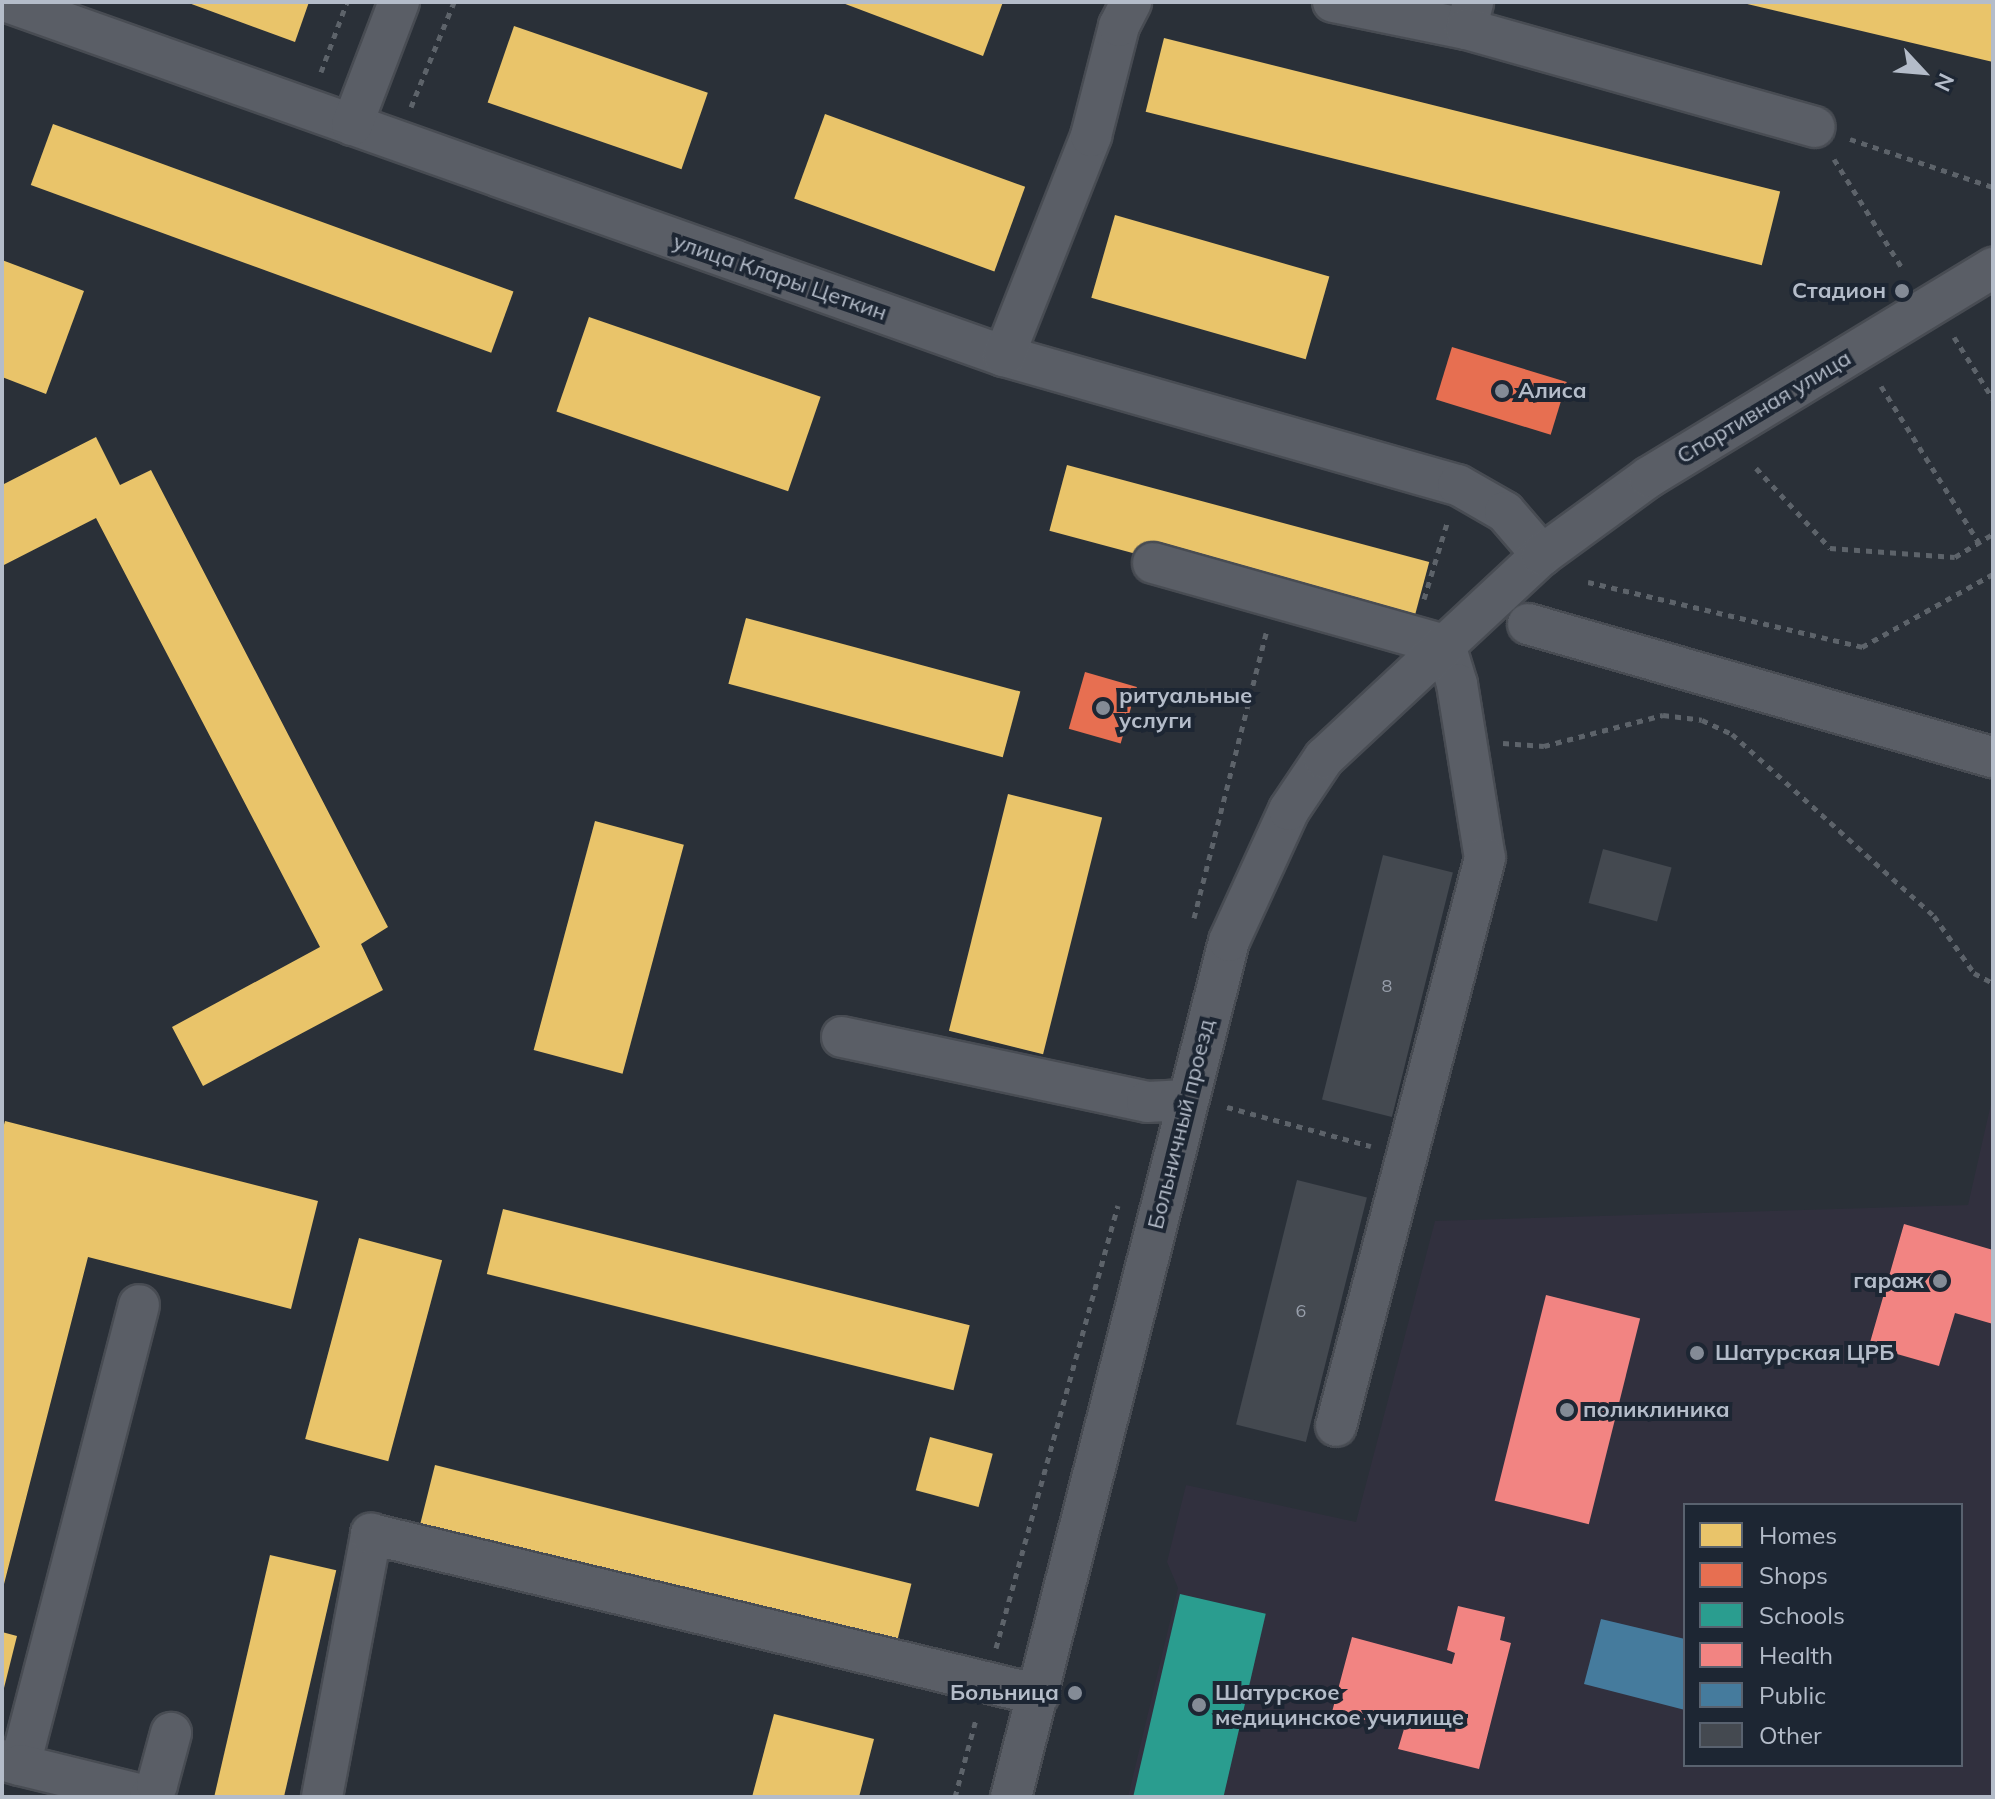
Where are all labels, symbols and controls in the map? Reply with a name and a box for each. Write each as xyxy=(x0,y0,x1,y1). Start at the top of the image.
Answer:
north arrow xyxy=(1883,32,1963,112)
text: N xyxy=(1928,69,1961,96)
street label: улица Клары Цеткин xyxy=(670,228,890,326)
place label: Стадион xyxy=(1792,278,1886,304)
marker: Стадион xyxy=(1893,282,1911,300)
street label: Спортивная улица xyxy=(1672,345,1856,469)
place label: Алиса xyxy=(1518,378,1587,404)
marker: Алиса xyxy=(1493,382,1511,400)
place label: ритуальные услуги xyxy=(1119,682,1252,734)
marker: ритуальные услуги xyxy=(1094,699,1112,717)
house number: 8 xyxy=(1382,975,1392,997)
street label: Больничный проезд xyxy=(1142,1016,1220,1232)
place label: гараж xyxy=(1853,1268,1924,1294)
marker: гараж xyxy=(1931,1272,1949,1290)
house number: 6 xyxy=(1296,1300,1306,1322)
place label: Шатурская ЦРБ xyxy=(1715,1340,1894,1366)
marker: Шатурская ЦРБ xyxy=(1686,1342,1708,1364)
place label: поликлиника xyxy=(1583,1397,1730,1423)
marker: поликлиника xyxy=(1558,1401,1576,1419)
legend xyxy=(1683,1503,1963,1767)
text: Homes xyxy=(1759,1520,1837,1550)
text: Shops xyxy=(1759,1560,1828,1590)
text: Schools xyxy=(1759,1600,1845,1630)
text: Health xyxy=(1759,1640,1833,1670)
place label: Шатурское медицинское училище xyxy=(1215,1679,1464,1730)
place label: Больница xyxy=(950,1680,1059,1706)
text: Public xyxy=(1759,1680,1826,1710)
marker: Больница xyxy=(1066,1684,1084,1702)
marker: Шатурское медицинское училище xyxy=(1190,1696,1208,1714)
text: Other xyxy=(1759,1720,1822,1750)

